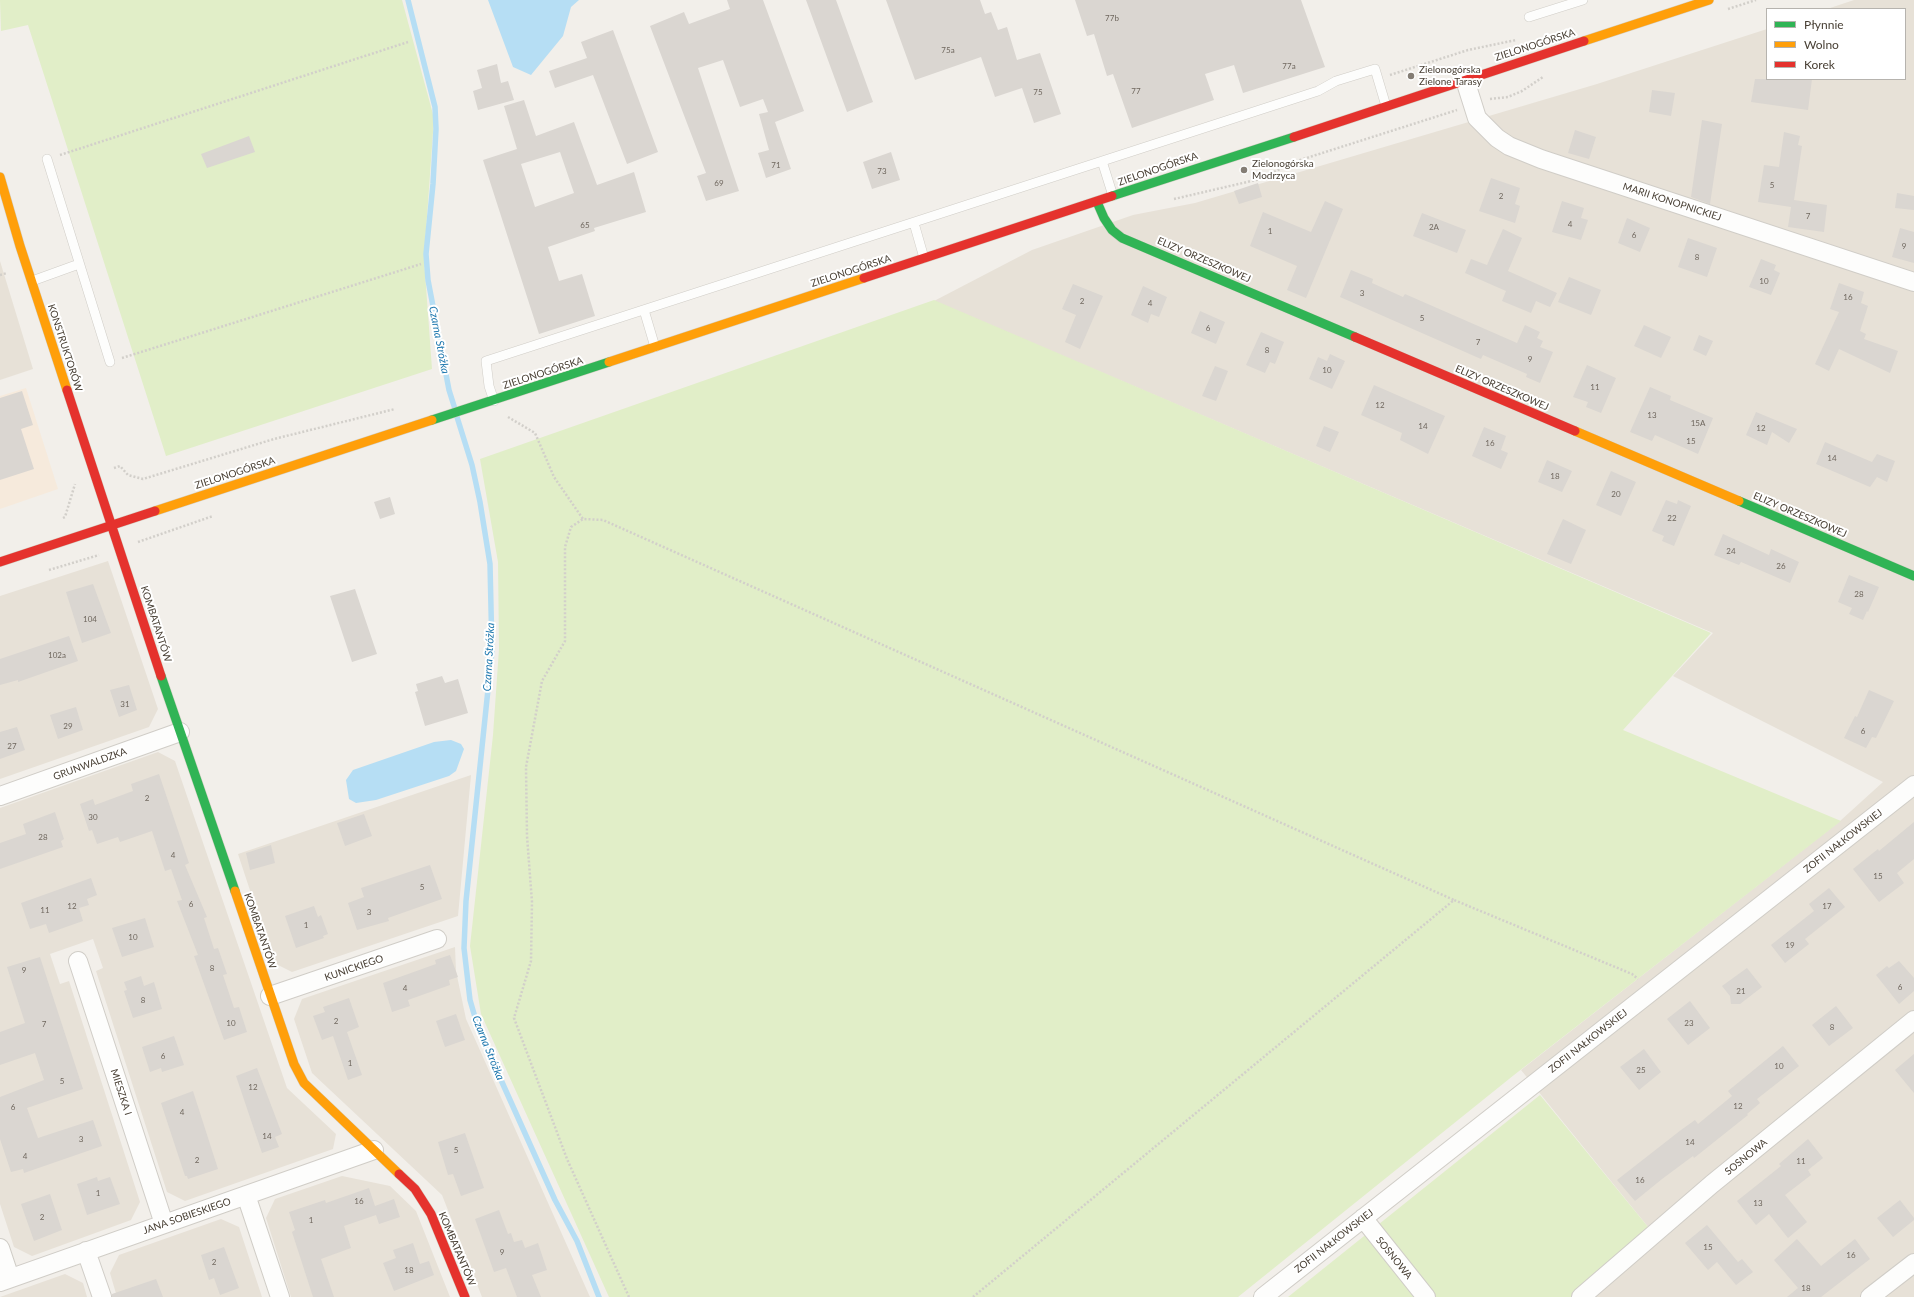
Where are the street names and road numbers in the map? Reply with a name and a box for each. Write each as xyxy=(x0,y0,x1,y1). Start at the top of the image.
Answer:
street label: ZIELONOGÓRSKA xyxy=(1493,26,1577,64)
street label: ZIELONOGÓRSKA xyxy=(1117,150,1199,188)
street label: MARII KONOPNICKIEJ xyxy=(1621,180,1723,224)
street label: ELIZY ORZESZKOWEJ xyxy=(1155,235,1253,285)
street label: ZIELONOGÓRSKA xyxy=(809,252,893,290)
street label: KONSTRUKTORÓW xyxy=(45,303,85,393)
street label: ZIELONOGÓRSKA xyxy=(501,354,585,392)
street label: ELIZY ORZESZKOWEJ xyxy=(1453,363,1551,413)
street label: ZIELONOGÓRSKA xyxy=(193,454,277,492)
street label: ELIZY ORZESZKOWEJ xyxy=(1751,490,1849,540)
street label: KOMBATANTÓW xyxy=(138,584,174,664)
street label: GRUNWALDZKA xyxy=(52,745,128,783)
street label: ZOFII NAŁKOWSKIEJ xyxy=(1801,807,1885,875)
street label: KOMBATANTÓW xyxy=(241,892,279,970)
street label: KUNICKIEGO xyxy=(323,952,385,984)
street label: ZOFII NAŁKOWSKIEJ xyxy=(1546,1007,1630,1075)
street label: MIESZKA I xyxy=(108,1067,134,1117)
street label: SOSNOWA xyxy=(1722,1136,1770,1178)
street label: JANA SOBIESKIEGO xyxy=(141,1195,233,1237)
street label: ZOFII NAŁKOWSKIEJ xyxy=(1292,1207,1376,1275)
street label: KOMBATANTÓW xyxy=(436,1210,478,1288)
street label: SOSNOWA xyxy=(1373,1234,1415,1282)

